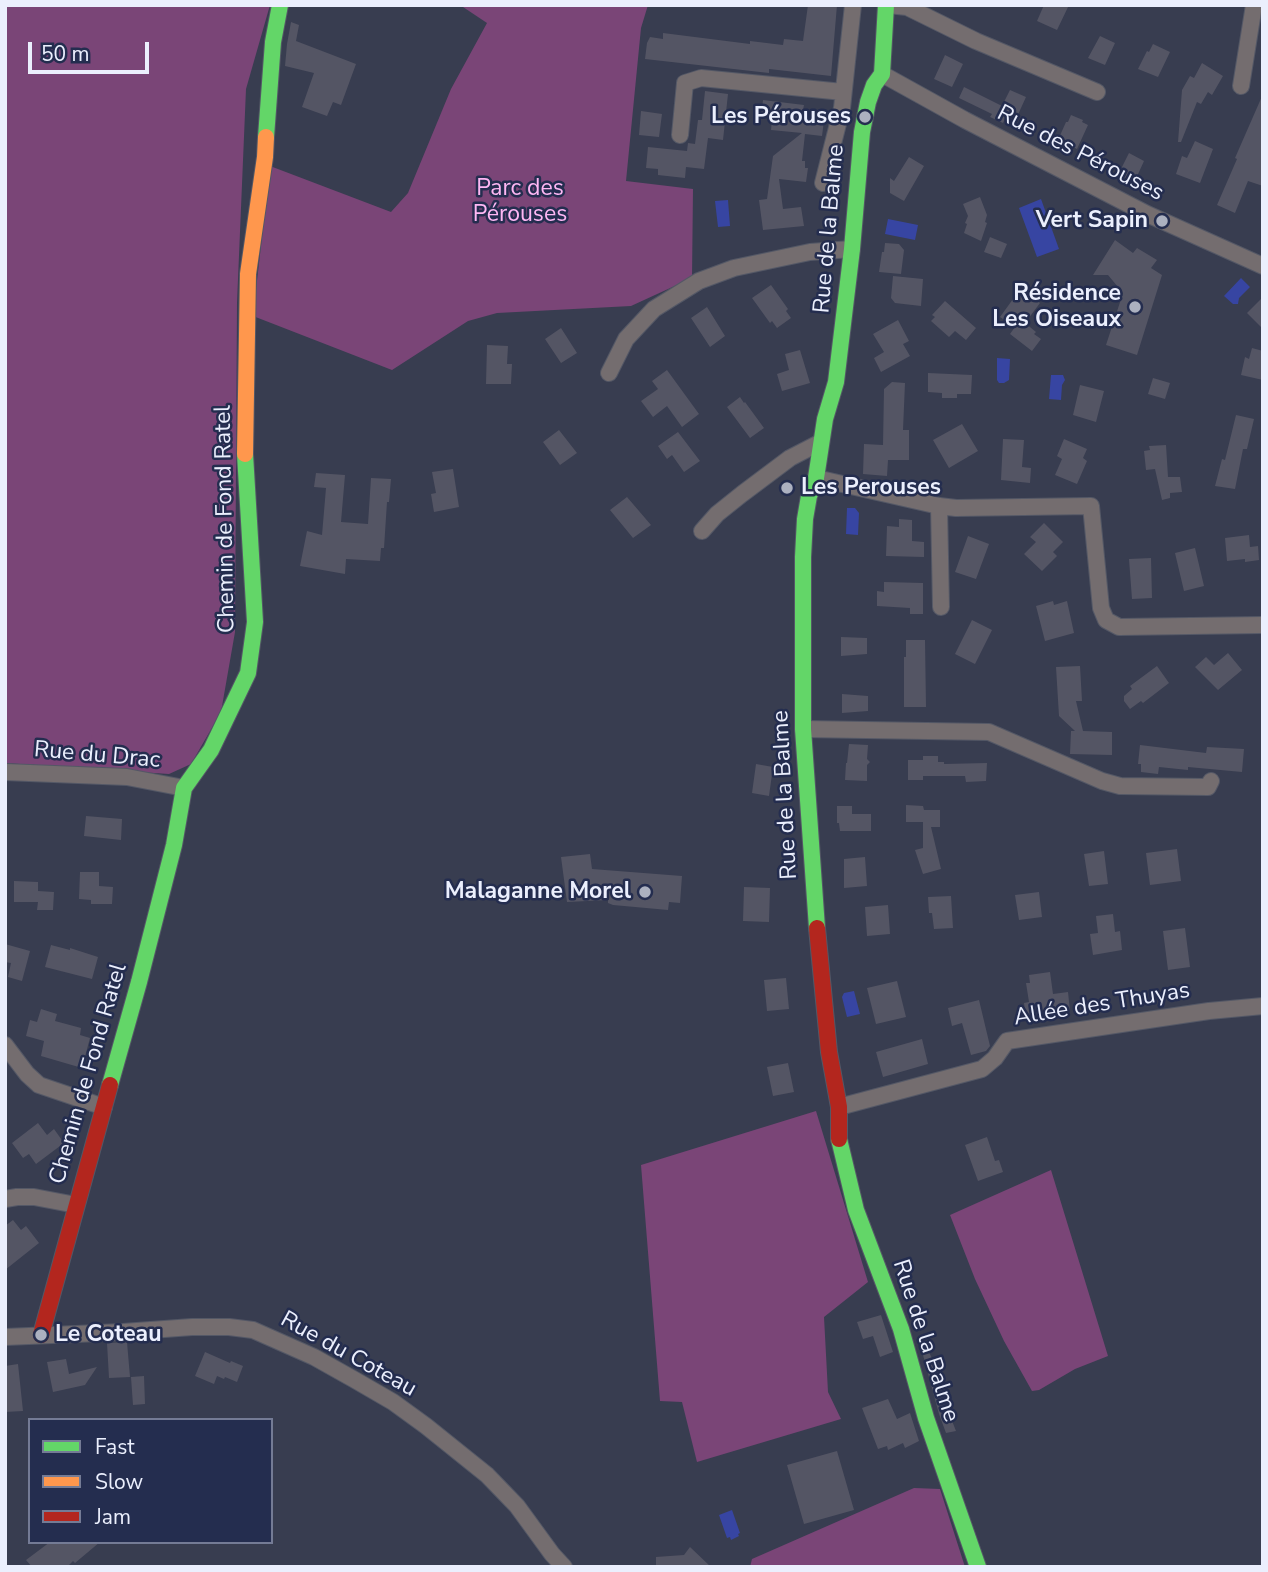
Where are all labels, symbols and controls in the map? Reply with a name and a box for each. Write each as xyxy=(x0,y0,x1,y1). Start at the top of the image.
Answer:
scale bar xyxy=(32,28,152,72)
text: 50 m xyxy=(41,40,90,68)
street label: Rue des Pérouses xyxy=(992,100,1168,208)
place label: Les Pérouses xyxy=(711,103,851,131)
marker: Les Pérouses xyxy=(857,109,873,125)
street label: Rue de la Balme xyxy=(809,143,851,315)
park label: Parc des Pérouses xyxy=(473,175,567,229)
place label: Vert Sapin xyxy=(1036,207,1148,235)
marker: Vert Sapin xyxy=(1154,213,1170,229)
place label: Résidence Les Oiseaux xyxy=(992,280,1121,334)
marker: Résidence Les Oiseaux xyxy=(1127,299,1143,315)
street label: Chemin de Fond Ratel xyxy=(210,405,242,633)
place label: Les Perouses xyxy=(801,474,941,502)
marker: Les Perouses xyxy=(779,480,795,496)
street label: Rue de la Balme xyxy=(768,710,804,880)
street label: Rue du Drac xyxy=(33,737,161,775)
place label: Malaganne Morel xyxy=(445,878,631,906)
marker: Malaganne Morel xyxy=(637,884,653,900)
street label: Chemin de Fond Ratel xyxy=(44,961,134,1187)
street label: Allée des Thuyas xyxy=(1012,977,1192,1033)
street label: Rue de la Balme xyxy=(886,1256,964,1426)
street label: Rue du Coteau xyxy=(275,1306,421,1404)
place label: Le Coteau xyxy=(55,1321,162,1349)
marker: Le Coteau xyxy=(33,1327,49,1343)
legend xyxy=(28,1418,273,1544)
text: Fast xyxy=(95,1433,135,1461)
text: Slow xyxy=(95,1468,143,1496)
text: Jam xyxy=(95,1503,131,1531)

